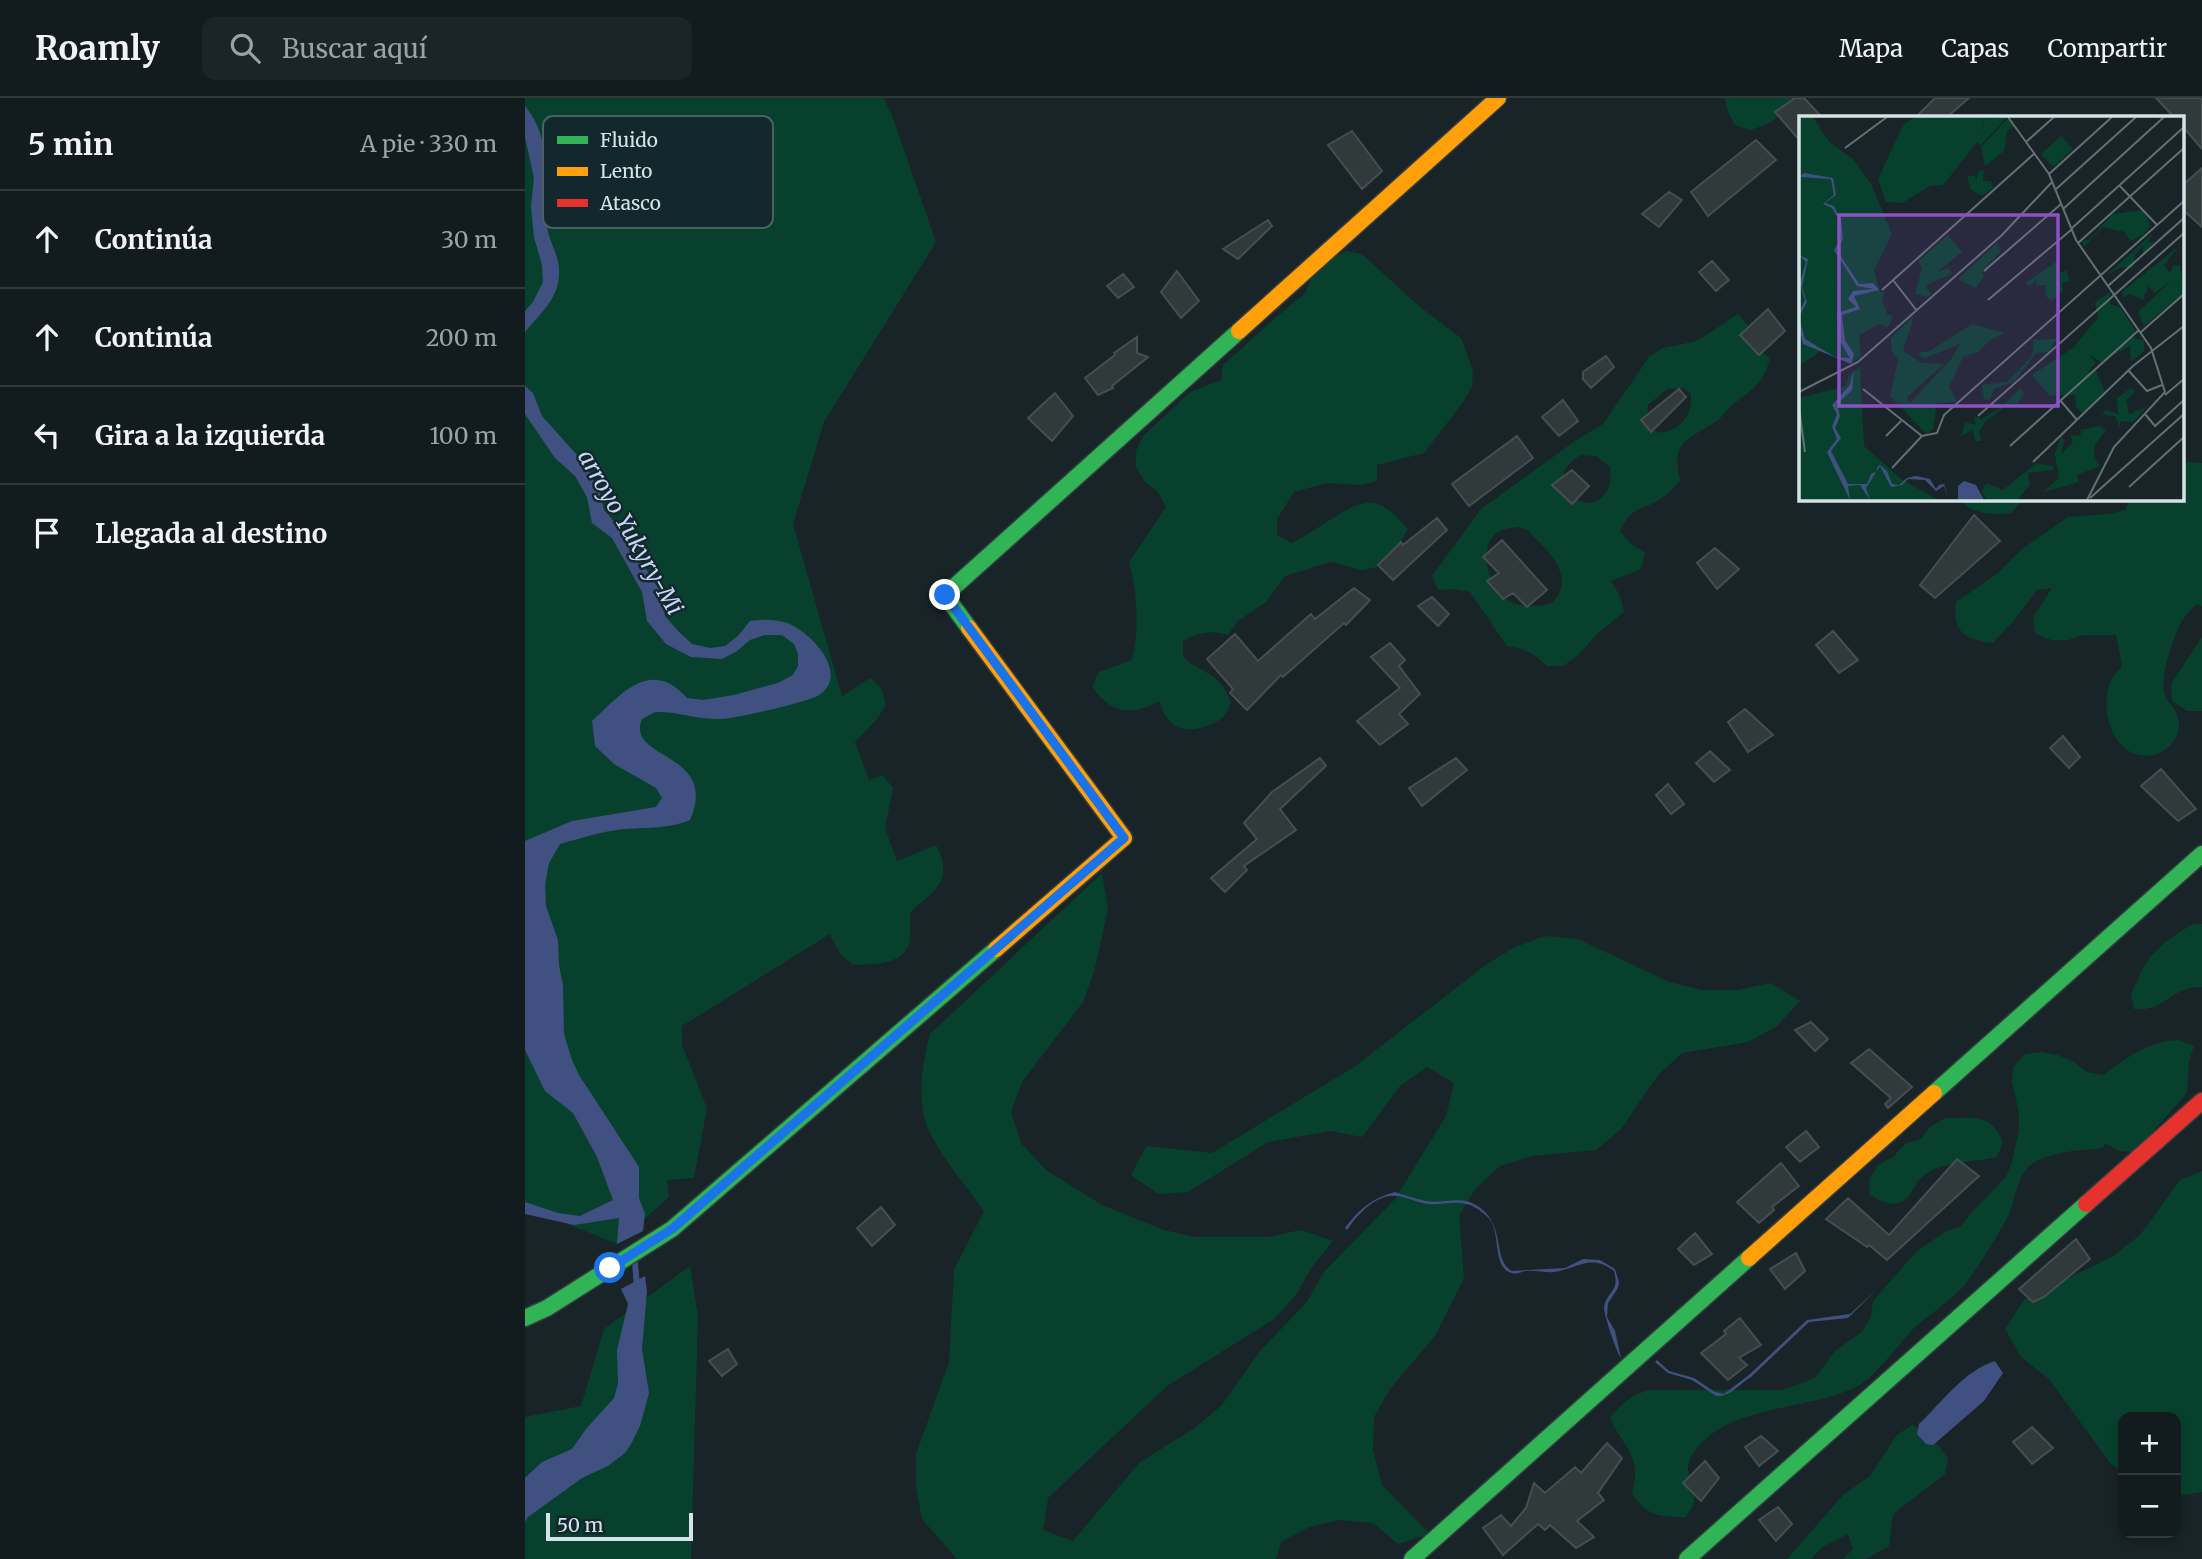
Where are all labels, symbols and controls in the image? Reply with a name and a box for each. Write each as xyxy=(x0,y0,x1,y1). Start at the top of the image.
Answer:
search box xyxy=(202,17,692,80)
text: Roamly xyxy=(35,28,160,69)
icon: search xyxy=(226,29,264,67)
text: Buscar aquí xyxy=(282,32,427,65)
text: Mapa xyxy=(1839,33,1903,64)
text: Capas xyxy=(1941,33,2009,64)
text: Compartir xyxy=(2047,33,2167,64)
legend xyxy=(543,116,773,228)
inset map xyxy=(1799,116,2185,500)
text: 5 min xyxy=(28,125,113,163)
text: Fluido xyxy=(600,128,658,152)
text: A pie · 330 m xyxy=(360,129,497,158)
text: Lento xyxy=(600,159,652,183)
text: Atasco xyxy=(599,191,661,215)
icon: ahead xyxy=(28,220,66,258)
text: Continúa xyxy=(95,223,213,256)
text: 30 m xyxy=(441,225,497,254)
icon: ahead xyxy=(28,318,66,356)
text: Continúa xyxy=(95,321,213,354)
text: 200 m xyxy=(426,323,497,352)
icon: left xyxy=(28,416,66,454)
text: Gira a la izquierda xyxy=(95,419,325,452)
text: 100 m xyxy=(429,421,497,450)
water label: arroyo Yukyry-Mi xyxy=(572,444,690,620)
icon: arrive xyxy=(28,514,66,552)
text: Llegada al destino xyxy=(95,517,327,550)
route end xyxy=(929,579,960,610)
route start xyxy=(594,1252,625,1283)
map controls xyxy=(2118,1412,2181,1538)
button: + xyxy=(2118,1412,2181,1475)
button: − xyxy=(2118,1475,2181,1538)
scale bar xyxy=(546,1510,693,1542)
text: 50 m xyxy=(557,1513,603,1537)

